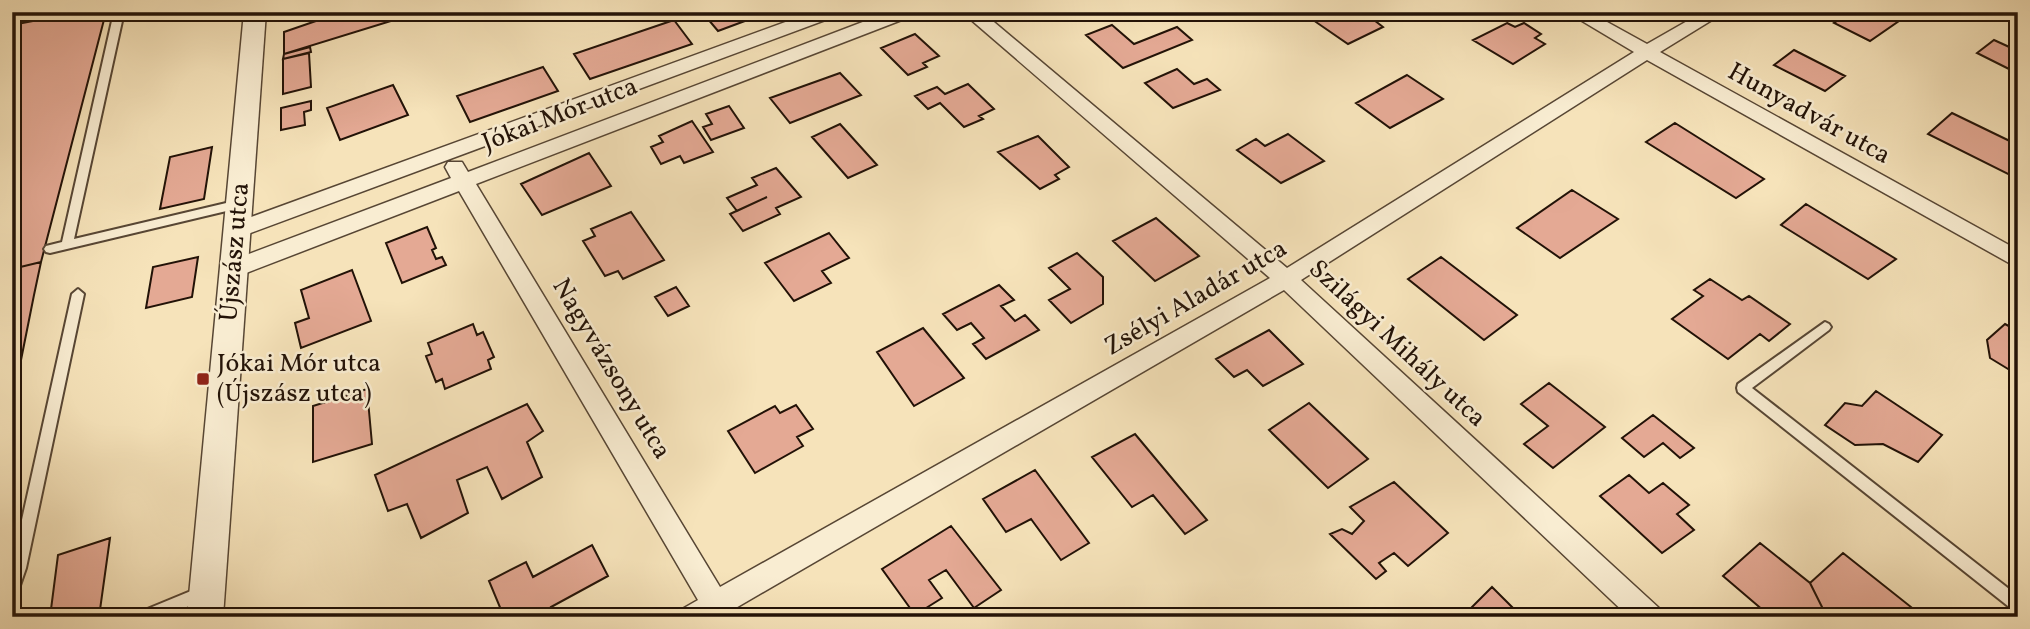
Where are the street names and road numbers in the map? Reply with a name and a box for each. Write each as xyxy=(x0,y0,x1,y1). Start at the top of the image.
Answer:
street label: Hunyadvár utca xyxy=(1721,54,1897,174)
street label: Jókai Mór utca xyxy=(477,69,643,161)
street label: Újszász utca xyxy=(211,181,259,323)
street label: Zsélyi Aladár utca xyxy=(1098,231,1294,365)
street label: Szilágyi Mihály utca xyxy=(1300,252,1494,436)
street label: Nagyvázsony utca xyxy=(543,272,679,466)

